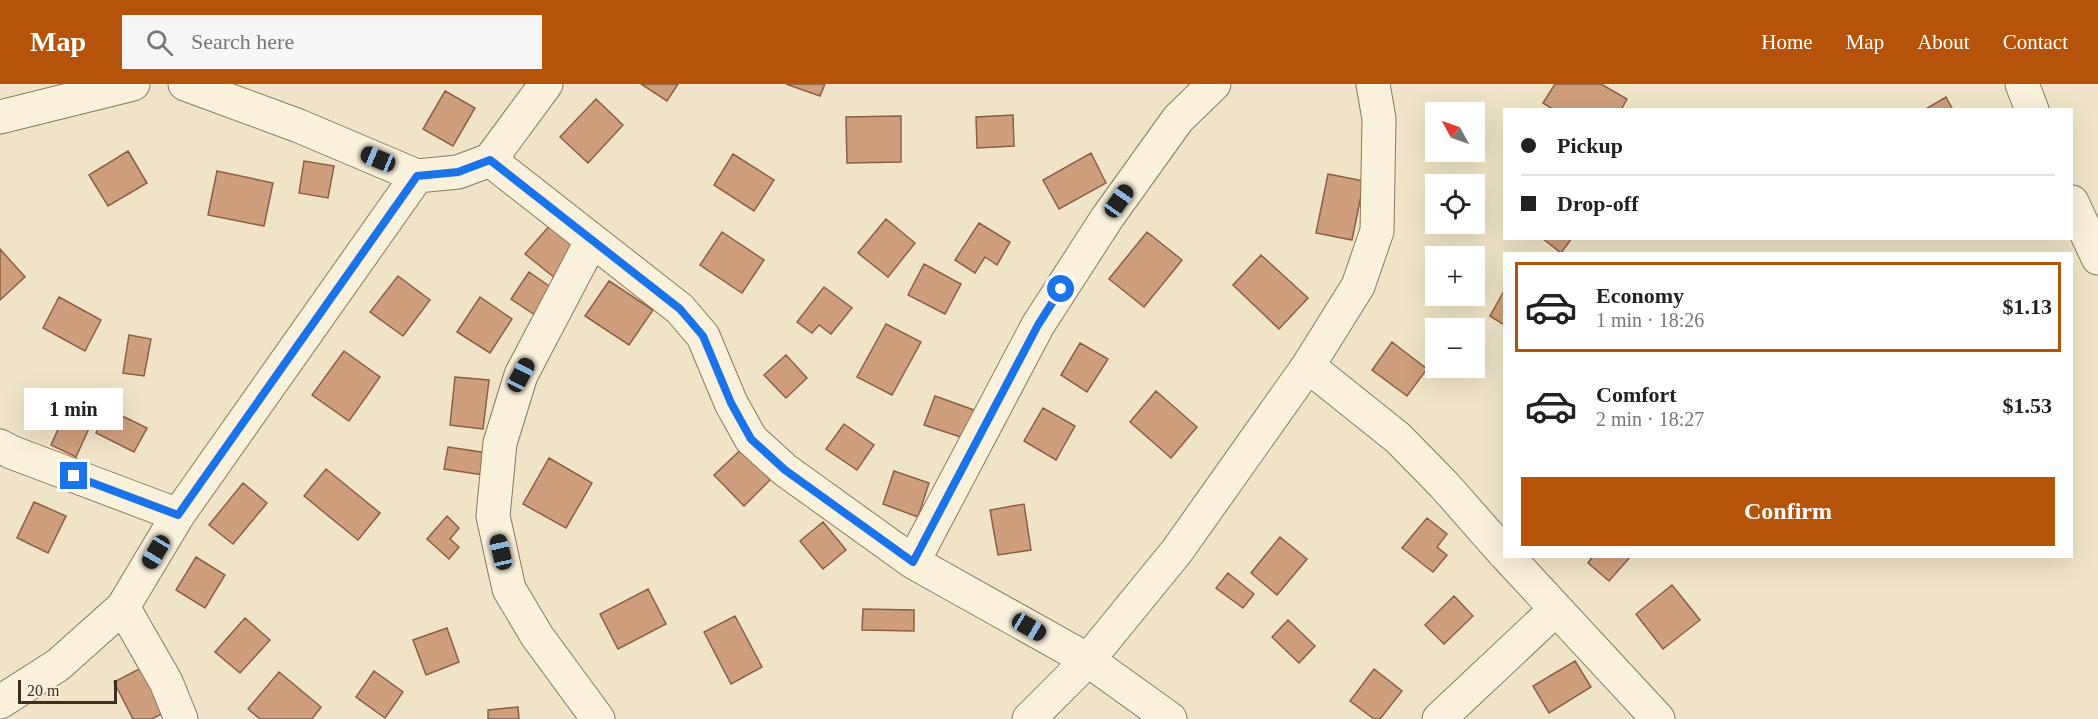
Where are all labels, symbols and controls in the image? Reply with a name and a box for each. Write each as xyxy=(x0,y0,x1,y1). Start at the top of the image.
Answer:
search box xyxy=(122,15,542,69)
text: Map xyxy=(30,26,86,57)
icon: search xyxy=(143,26,176,59)
text: Search here xyxy=(191,29,294,54)
text: Home xyxy=(1761,30,1813,54)
text: Map xyxy=(1846,30,1884,54)
text: About xyxy=(1917,30,1970,54)
text: Contact xyxy=(2003,30,2068,54)
north arrow xyxy=(1425,102,1485,162)
map controls xyxy=(1425,102,1485,378)
text: Pickup xyxy=(1557,133,1623,158)
car xyxy=(358,144,398,174)
button: locate xyxy=(1425,174,1485,234)
car xyxy=(1101,181,1137,221)
text: Drop-off xyxy=(1557,191,1638,216)
button: + xyxy=(1425,246,1485,306)
route start xyxy=(1047,275,1074,302)
icon: car xyxy=(1524,280,1578,334)
text: Economy xyxy=(1596,283,1684,308)
text: $1.13 xyxy=(2003,294,2052,319)
text: 1 min · 18:26 xyxy=(1596,309,1704,331)
button: − xyxy=(1425,318,1485,378)
car xyxy=(505,355,537,395)
icon: car xyxy=(1524,379,1578,433)
text: Comfort xyxy=(1596,382,1677,407)
callout: 1 min xyxy=(25,389,124,431)
text: $1.53 xyxy=(2003,393,2052,418)
text: 1 min xyxy=(49,398,98,420)
text: 2 min · 18:27 xyxy=(1596,408,1704,430)
route end xyxy=(60,462,87,489)
button: Confirm xyxy=(1521,477,2055,546)
car xyxy=(139,532,173,572)
car xyxy=(488,532,514,572)
car xyxy=(1009,610,1049,644)
scale bar xyxy=(18,677,117,704)
text: 20 m xyxy=(27,682,59,699)

